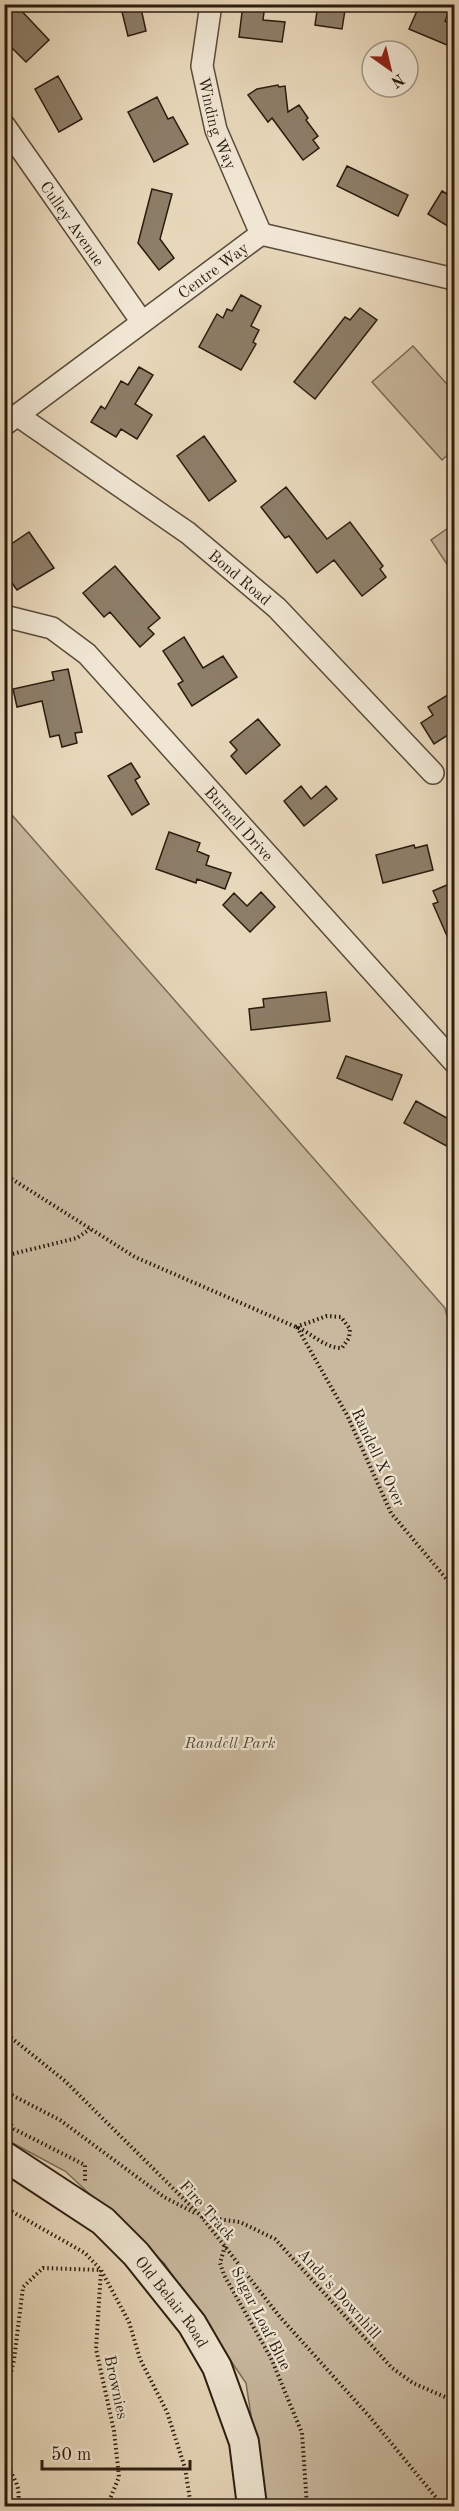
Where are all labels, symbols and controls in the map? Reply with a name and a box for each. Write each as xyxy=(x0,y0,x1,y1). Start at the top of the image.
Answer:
north arrow xyxy=(360,39,420,99)
text: N xyxy=(387,70,407,90)
street label: Winding Way xyxy=(195,76,238,173)
street label: Culley Avenue xyxy=(36,179,106,270)
street label: Centre Way xyxy=(176,240,252,303)
street label: Bond Road xyxy=(205,548,273,609)
street label: Burnell Drive xyxy=(201,785,275,865)
street label: Randell X Over xyxy=(348,1406,407,1510)
park label: Randell Park xyxy=(183,1736,276,1752)
street label: Fire Track xyxy=(176,2178,237,2244)
street label: Ando's Downhill xyxy=(294,2246,383,2343)
street label: Old Belair Road xyxy=(131,2254,210,2351)
street label: Sugar Loaf Blue xyxy=(227,2265,293,2373)
street label: Brownies xyxy=(100,2354,130,2421)
scale bar xyxy=(42,2433,190,2471)
text: 50 m xyxy=(51,2446,91,2464)

